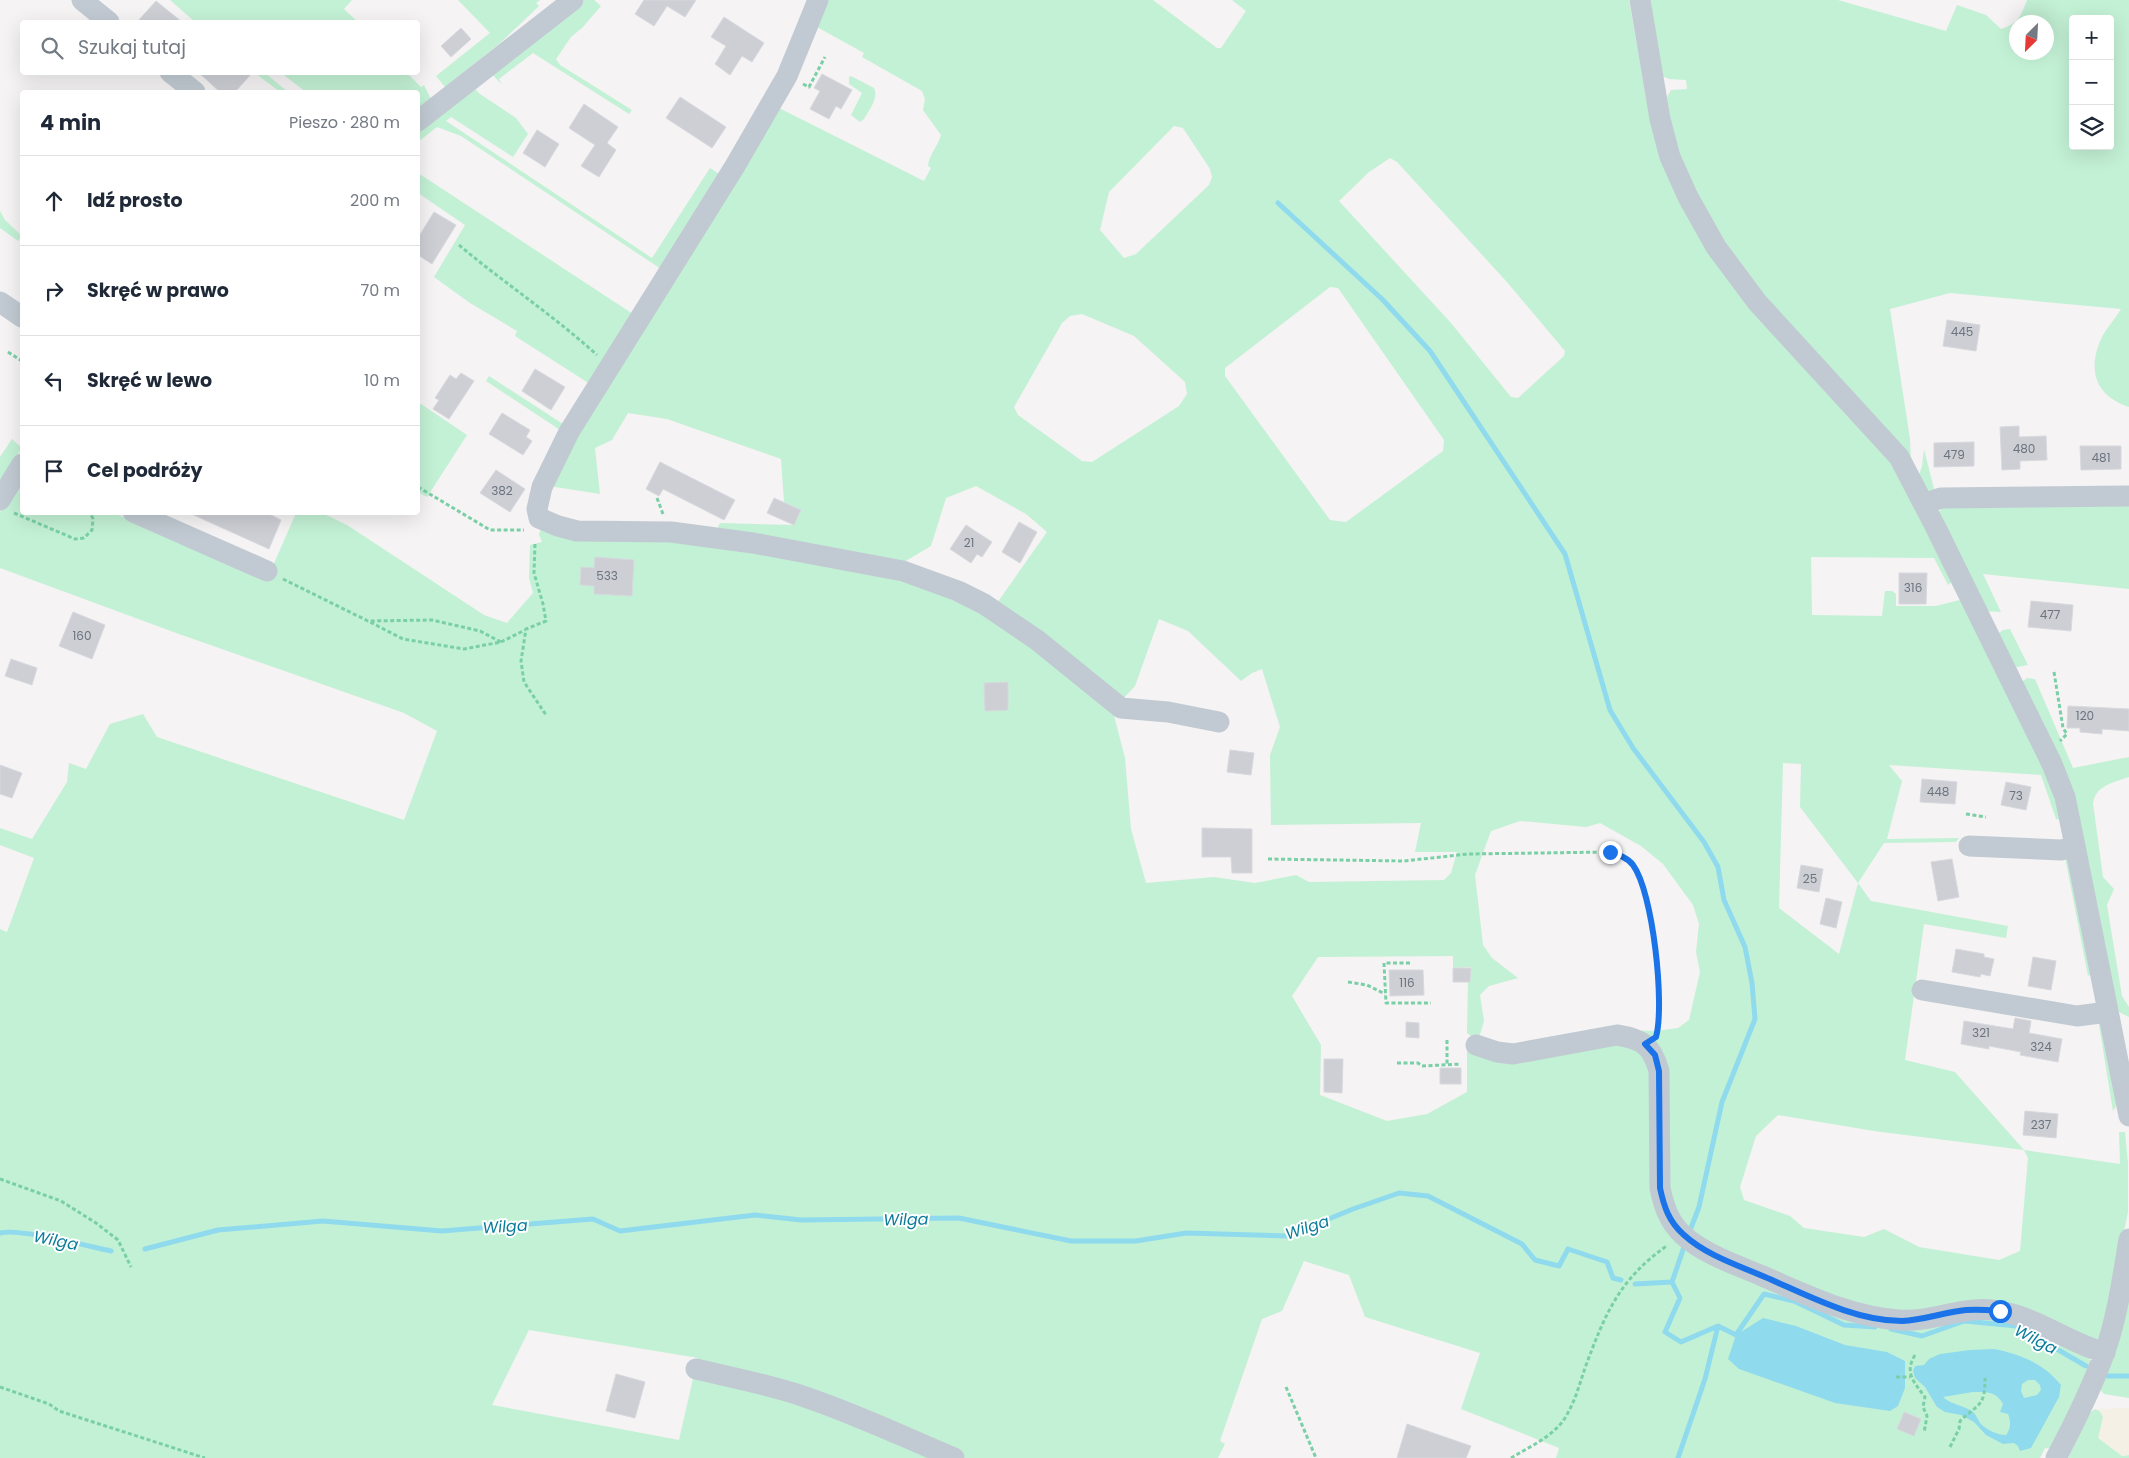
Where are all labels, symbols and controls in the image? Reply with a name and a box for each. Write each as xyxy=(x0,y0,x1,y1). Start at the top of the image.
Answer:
north arrow xyxy=(2009,15,2054,60)
map controls xyxy=(2069,15,2114,150)
button: + xyxy=(2069,15,2114,60)
search box xyxy=(20,20,420,75)
icon: search xyxy=(38,34,66,62)
text: Szukaj tutaj xyxy=(78,34,186,61)
button: − xyxy=(2069,60,2114,105)
button: layers xyxy=(2069,105,2114,150)
text: 4 min xyxy=(40,108,101,137)
text: Pieszo · 280 m xyxy=(289,111,400,134)
icon: ahead xyxy=(40,187,68,215)
text: Idź prosto xyxy=(87,187,183,214)
text: 200 m xyxy=(350,189,400,212)
icon: right xyxy=(40,277,68,305)
text: Skręć w prawo xyxy=(87,277,229,304)
text: 70 m xyxy=(360,279,400,302)
house number: 445 xyxy=(1951,323,1973,340)
icon: left xyxy=(40,367,68,395)
text: Skręć w lewo xyxy=(87,367,212,394)
text: 10 m xyxy=(364,369,400,392)
house number: 480 xyxy=(2013,440,2035,457)
house number: 479 xyxy=(1943,446,1965,463)
house number: 481 xyxy=(2092,449,2110,466)
icon: arrive xyxy=(40,457,68,485)
text: Cel podróży xyxy=(87,457,202,484)
house number: 382 xyxy=(491,482,513,499)
house number: 21 xyxy=(964,534,974,551)
house number: 533 xyxy=(596,567,618,584)
house number: 316 xyxy=(1904,579,1922,596)
house number: 477 xyxy=(2040,606,2061,623)
house number: 160 xyxy=(73,627,92,644)
house number: 120 xyxy=(2076,707,2094,724)
house number: 448 xyxy=(1927,783,1949,800)
house number: 73 xyxy=(2009,787,2023,804)
route end xyxy=(1599,841,1622,864)
house number: 25 xyxy=(1803,870,1817,887)
house number: 116 xyxy=(1399,974,1415,991)
house number: 321 xyxy=(1972,1024,1990,1041)
house number: 324 xyxy=(2030,1038,2052,1055)
house number: 237 xyxy=(2031,1116,2052,1133)
water label: Wilga xyxy=(883,1208,929,1231)
water label: Wilga xyxy=(1282,1210,1332,1245)
water label: Wilga xyxy=(482,1213,529,1240)
water label: Wilga xyxy=(32,1225,80,1256)
route start xyxy=(1989,1300,2012,1323)
water label: Wilga xyxy=(2010,1319,2061,1360)

